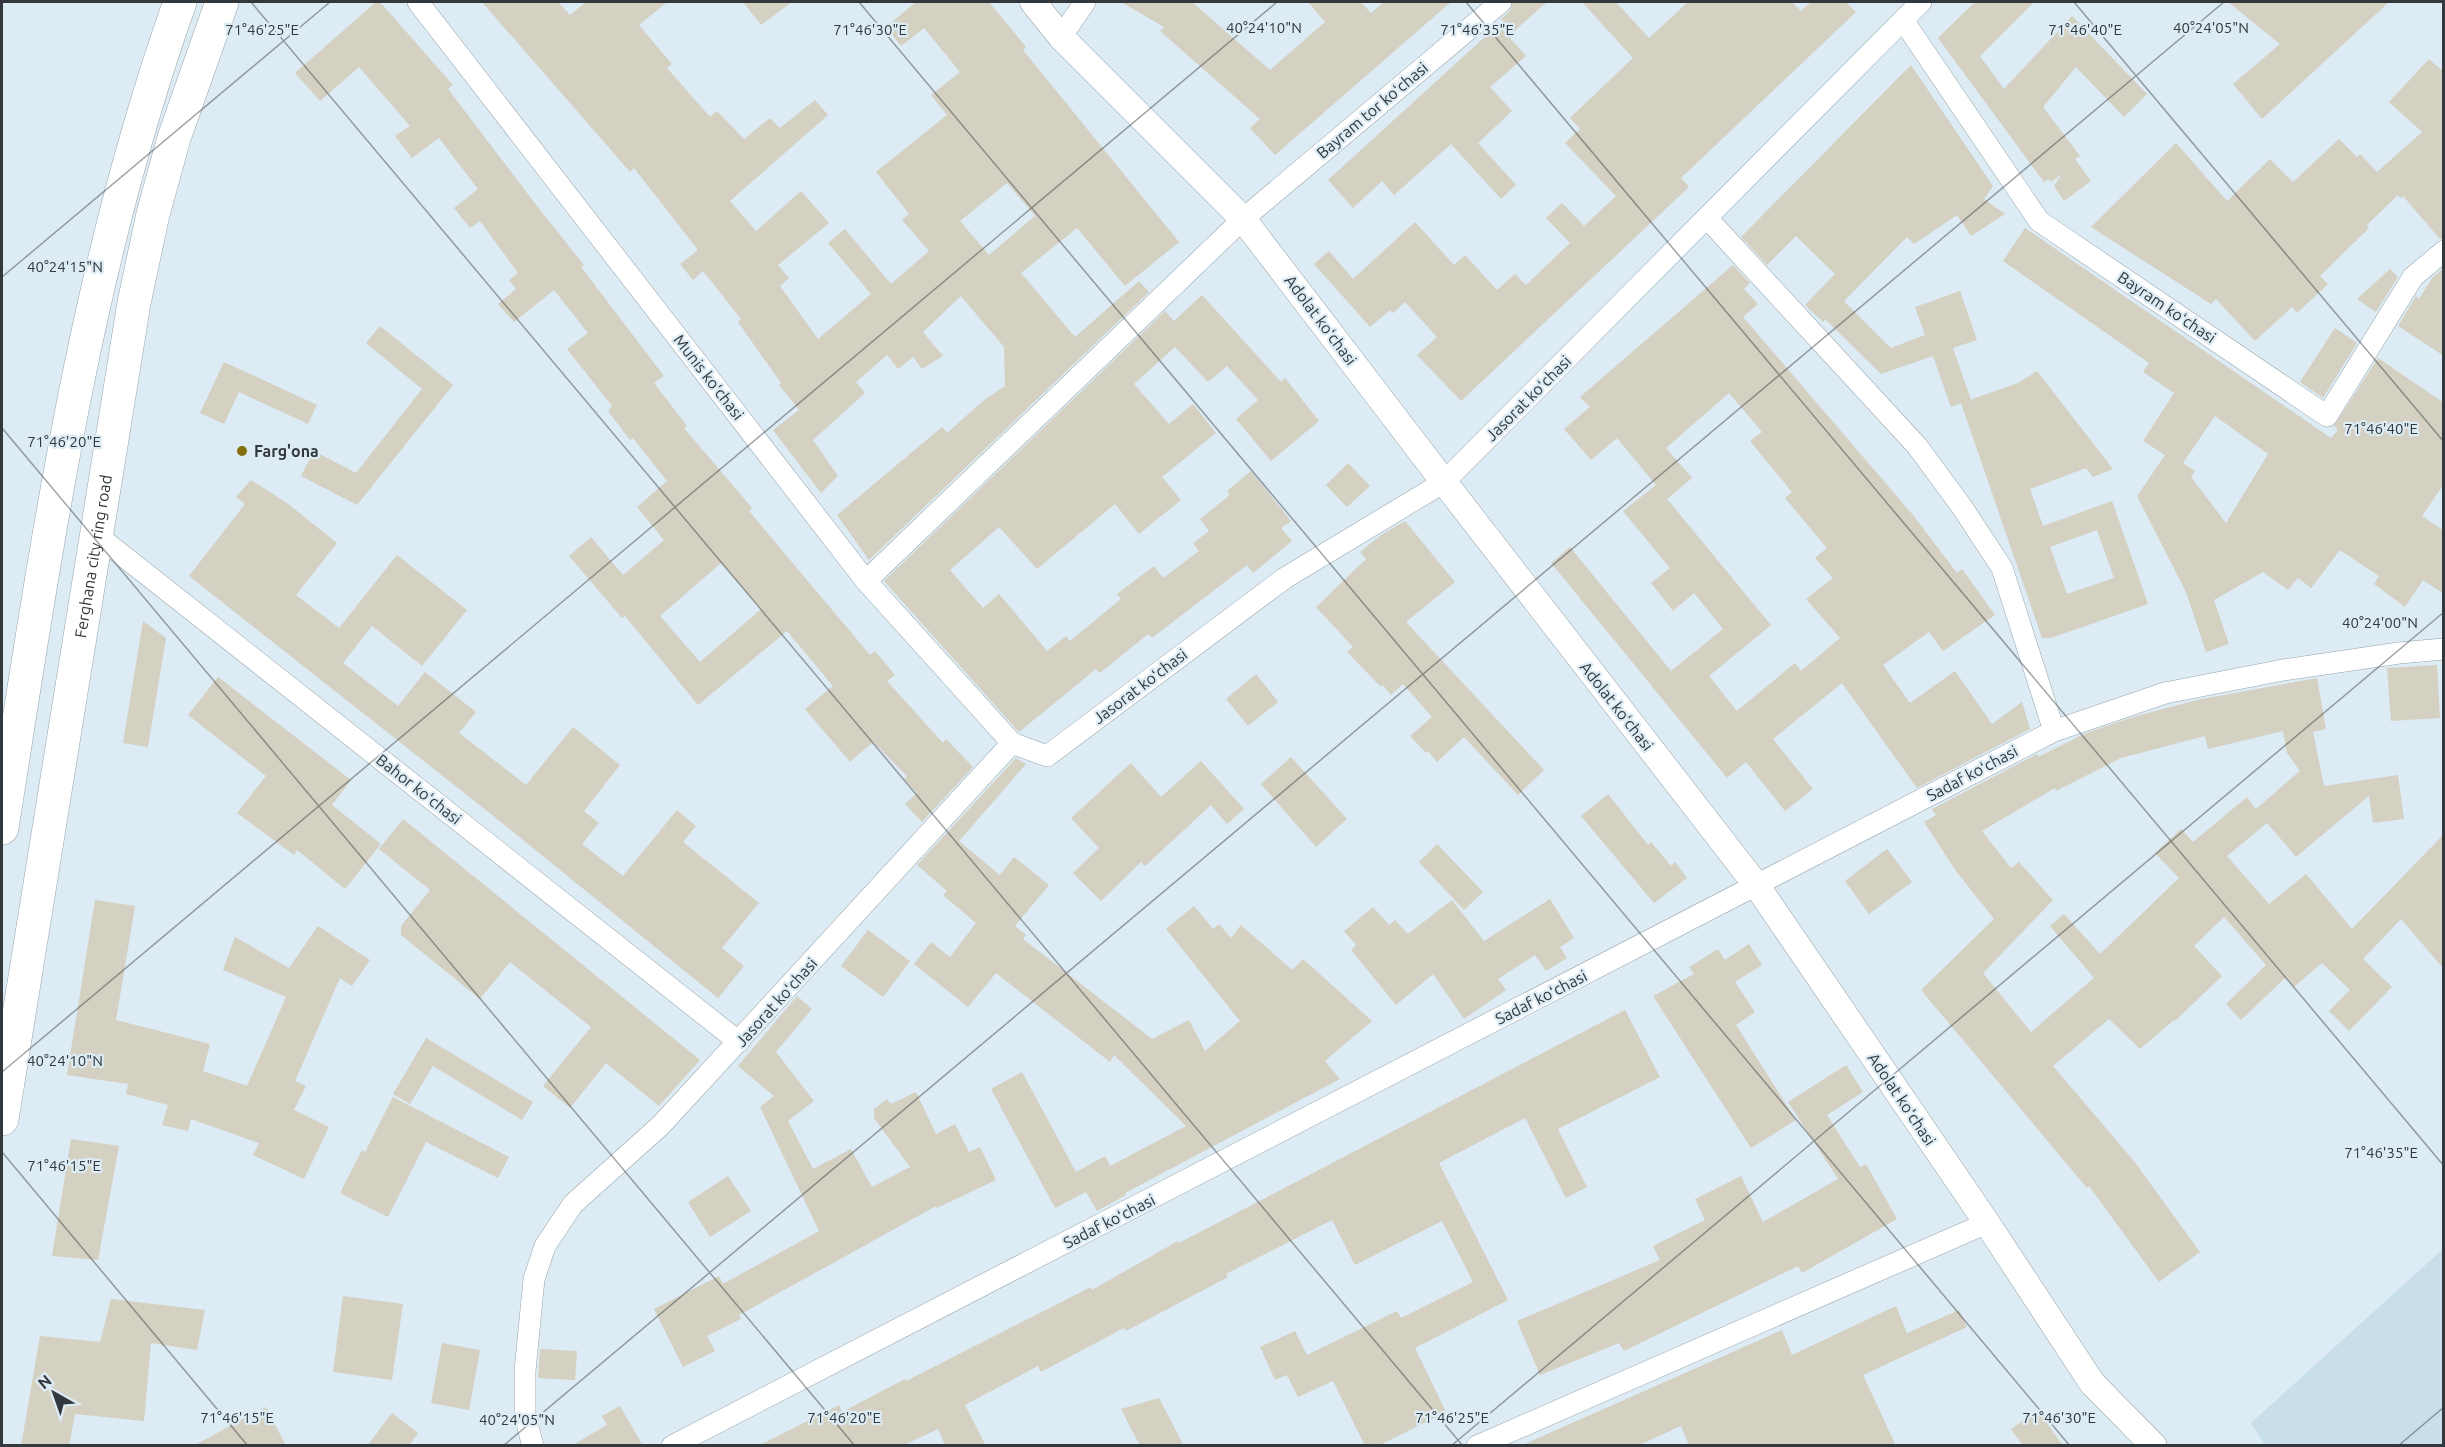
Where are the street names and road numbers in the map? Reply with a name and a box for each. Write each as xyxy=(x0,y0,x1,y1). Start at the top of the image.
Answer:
street label: Bayram tor koʻchasi xyxy=(1313,58,1431,162)
street label: Bayram koʻchasi xyxy=(2115,268,2219,346)
street label: Adolat koʻchasi xyxy=(1281,272,1361,368)
street label: Munis koʻchasi xyxy=(670,331,748,423)
street label: Jasorat koʻchasi xyxy=(1482,352,1574,444)
street label: Ferghana city ring road xyxy=(71,473,115,639)
street label: Jasorat koʻchasi xyxy=(1089,645,1191,727)
street label: Adolat koʻchasi xyxy=(1577,658,1657,754)
street label: Sadaf koʻchasi xyxy=(1924,742,2020,804)
street label: Bahor koʻchasi xyxy=(373,750,465,828)
street label: Jasorat koʻchasi xyxy=(732,954,820,1050)
street label: Sadaf koʻchasi xyxy=(1492,966,1590,1028)
street label: Adolat koʻchasi xyxy=(1864,1049,1940,1149)
street label: Sadaf koʻchasi xyxy=(1060,1190,1158,1252)

